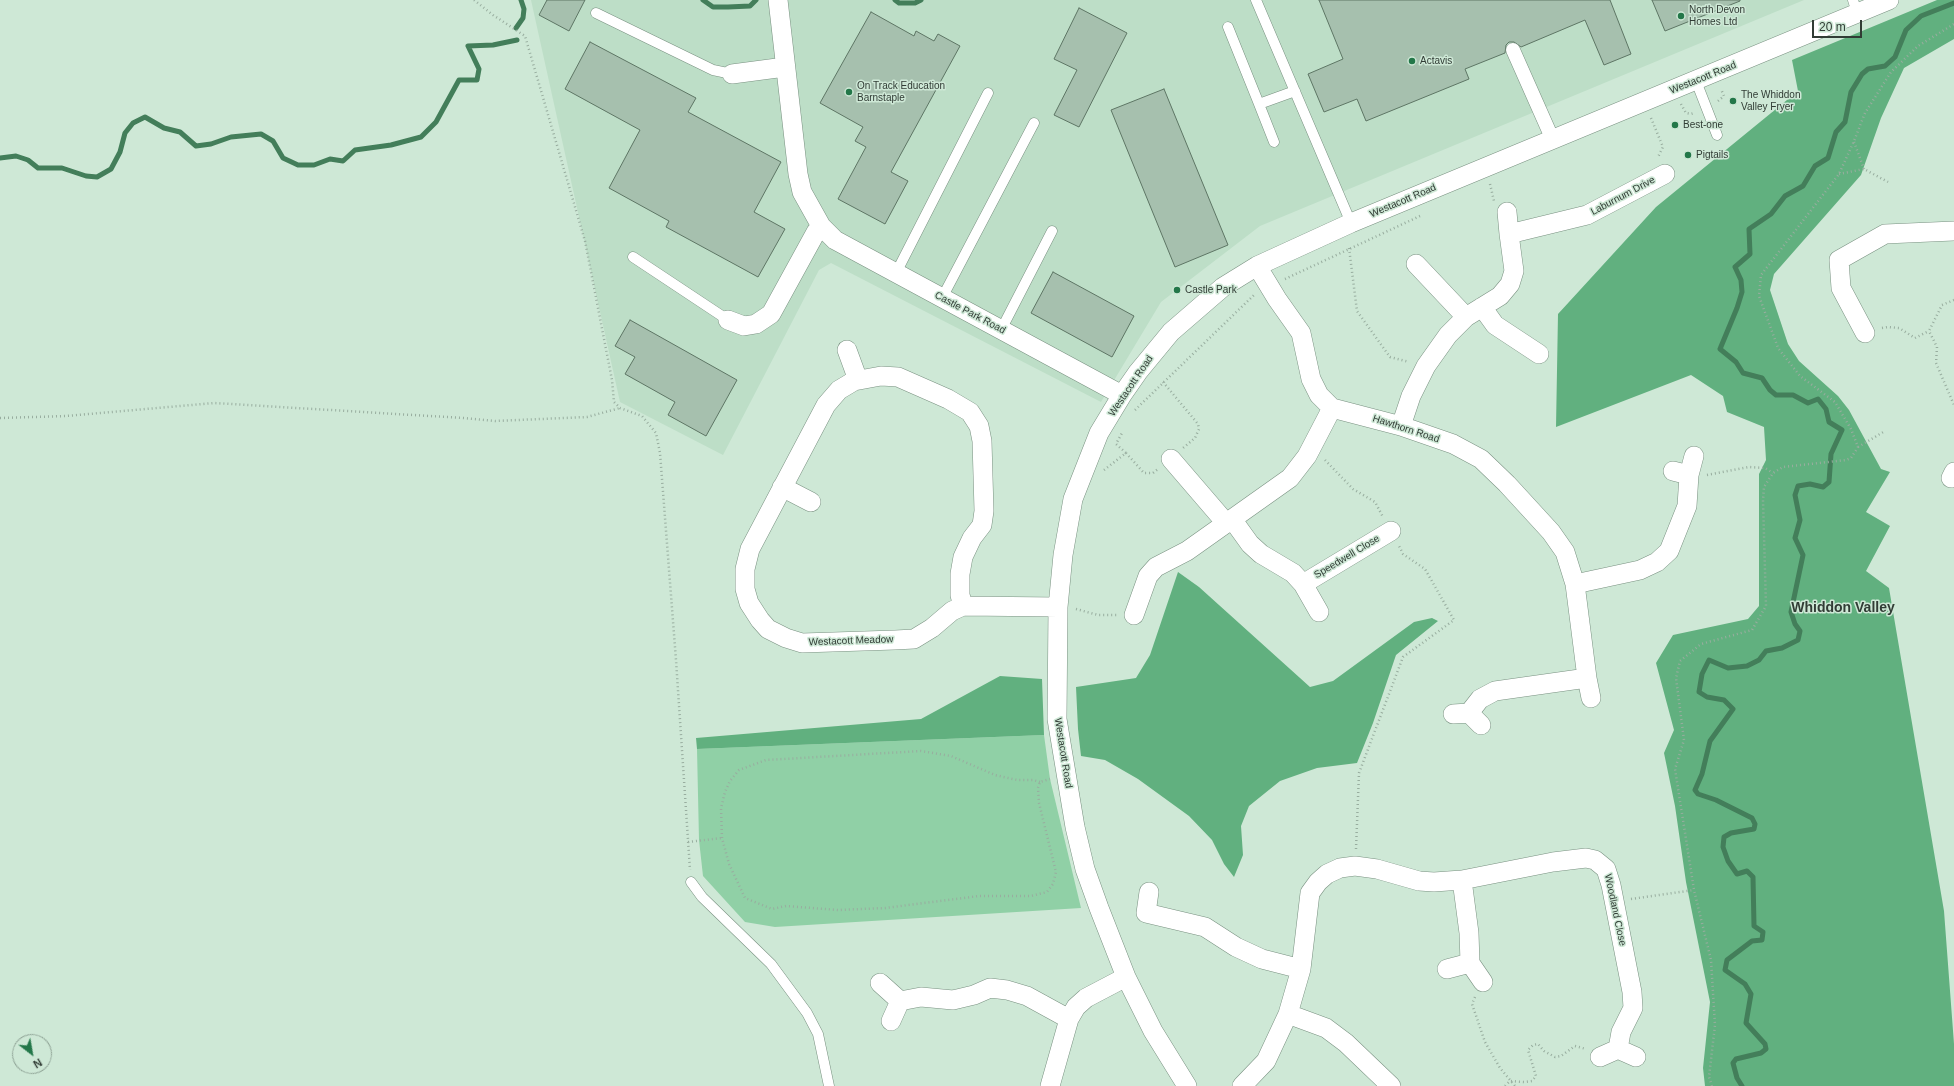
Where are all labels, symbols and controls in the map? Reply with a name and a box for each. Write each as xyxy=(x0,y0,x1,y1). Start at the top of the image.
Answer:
place label: North Devon Homes Ltd xyxy=(1689,4,1745,28)
marker: North Devon Homes Ltd xyxy=(1676,11,1686,21)
scale bar xyxy=(1814,12,1864,38)
text: 20 m xyxy=(1819,20,1846,34)
place label: Actavis xyxy=(1420,55,1452,67)
marker: Actavis xyxy=(1407,56,1417,66)
street label: Westacott Road xyxy=(1668,59,1738,97)
place label: On Track Education Barnstaple xyxy=(857,80,945,104)
marker: On Track Education Barnstaple xyxy=(844,87,854,97)
place label: The Whiddon Valley Fryer xyxy=(1741,89,1800,112)
marker: The Whiddon Valley Fryer xyxy=(1728,96,1738,106)
place label: Best-one xyxy=(1683,119,1723,131)
marker: Best-one xyxy=(1670,120,1680,130)
place label: Pigtails xyxy=(1696,149,1728,161)
marker: Pigtails xyxy=(1683,150,1693,160)
street label: Laburnum Drive xyxy=(1589,174,1657,218)
street label: Westacott Road xyxy=(1368,182,1438,220)
place label: Castle Park xyxy=(1185,284,1237,296)
marker: Castle Park xyxy=(1172,285,1182,295)
street label: Castle Park Road xyxy=(933,289,1007,337)
street label: Westacott Road xyxy=(1106,353,1156,419)
street label: Hawthorn Road xyxy=(1371,413,1441,445)
street label: Speedwell Close xyxy=(1312,533,1382,581)
district label: Whiddon Valley xyxy=(1791,600,1895,616)
street label: Westacott Meadow xyxy=(808,634,894,648)
street label: Westacott Road xyxy=(1052,717,1074,789)
street label: Woodland Close xyxy=(1602,873,1628,947)
north arrow xyxy=(12,1034,52,1074)
text: N xyxy=(31,1056,44,1071)

